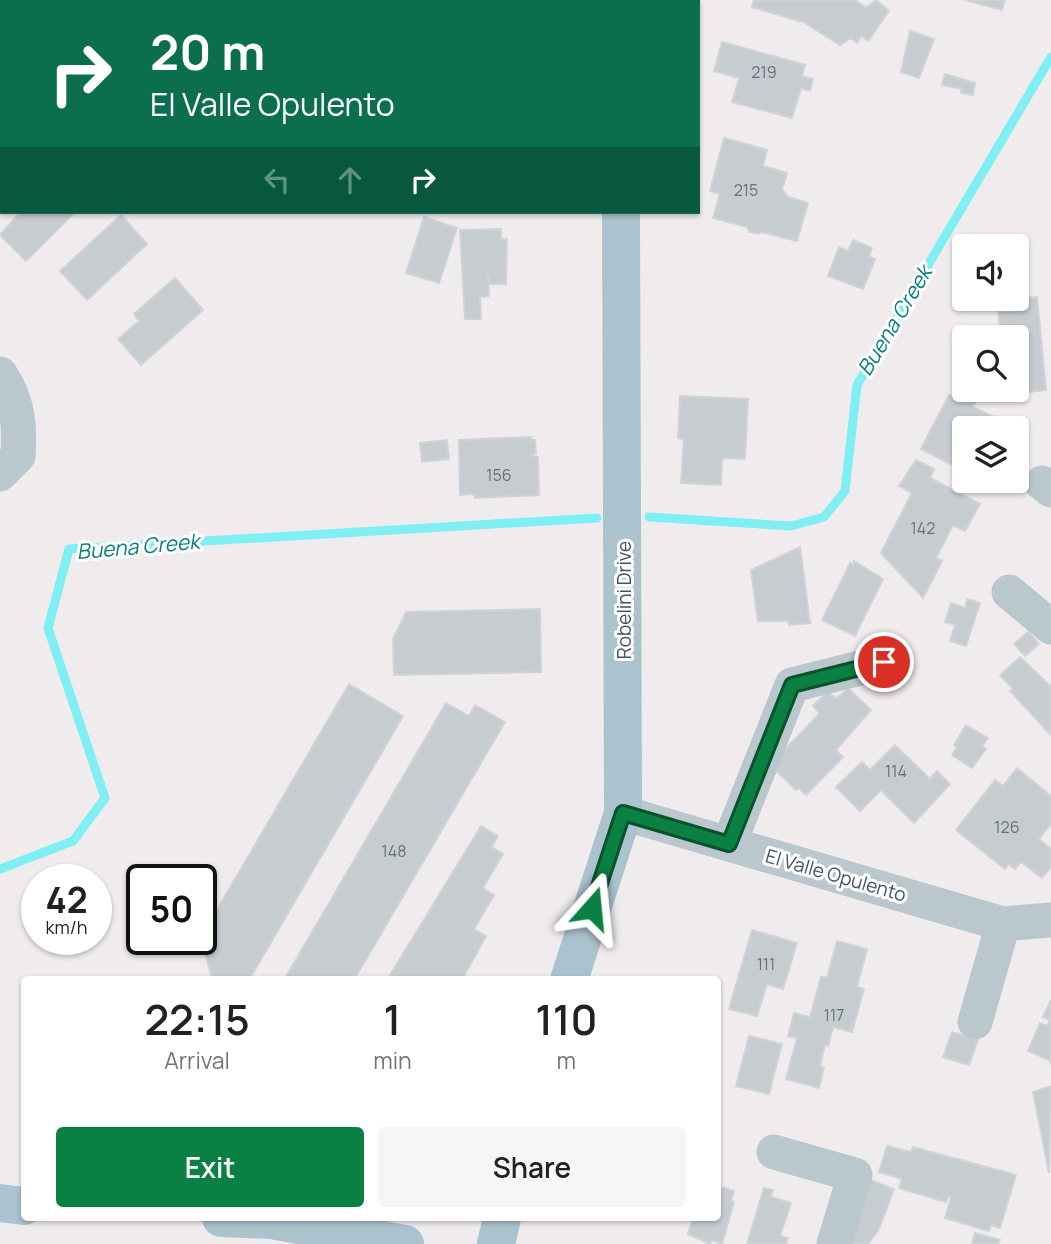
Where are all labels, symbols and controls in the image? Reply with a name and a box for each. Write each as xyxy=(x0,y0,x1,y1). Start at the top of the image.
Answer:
text: 20 m xyxy=(150,18,265,85)
icon: right xyxy=(35,28,126,119)
house number: 219 xyxy=(751,61,777,83)
text: El Valle Opulento xyxy=(150,82,395,126)
icon: left xyxy=(258,161,296,199)
icon: ahead xyxy=(331,161,369,199)
icon: right xyxy=(404,161,442,199)
house number: 215 xyxy=(734,179,758,201)
map controls xyxy=(952,234,1029,493)
button: sound xyxy=(952,234,1029,311)
water label: Buena Creek xyxy=(850,258,939,380)
button: search xyxy=(952,325,1029,402)
button: layers xyxy=(952,416,1029,493)
house number: 156 xyxy=(486,464,512,486)
house number: 142 xyxy=(911,517,935,539)
water label: Buena Creek xyxy=(75,526,203,565)
street label: Robelini Drive xyxy=(611,541,637,659)
pin xyxy=(854,632,914,692)
icon: arrive xyxy=(865,643,903,681)
house number: 114 xyxy=(885,760,907,782)
house number: 126 xyxy=(994,816,1020,838)
house number: 148 xyxy=(382,840,406,862)
street label: El Valle Opulento xyxy=(763,842,909,908)
speed limit sign: 50 xyxy=(126,864,217,955)
position arrow xyxy=(555,871,629,945)
text: 42 xyxy=(45,876,88,924)
text: km/h xyxy=(46,915,87,939)
house number: 111 xyxy=(757,953,775,975)
text: 22:15 xyxy=(144,990,250,1048)
text: 1 xyxy=(384,990,401,1048)
text: 110 xyxy=(535,990,598,1048)
house number: 117 xyxy=(824,1004,844,1026)
text: Arrival xyxy=(164,1044,230,1076)
text: min xyxy=(373,1044,412,1076)
text: m xyxy=(557,1044,576,1076)
button: Exit xyxy=(56,1127,364,1207)
button: Share xyxy=(378,1127,686,1207)

